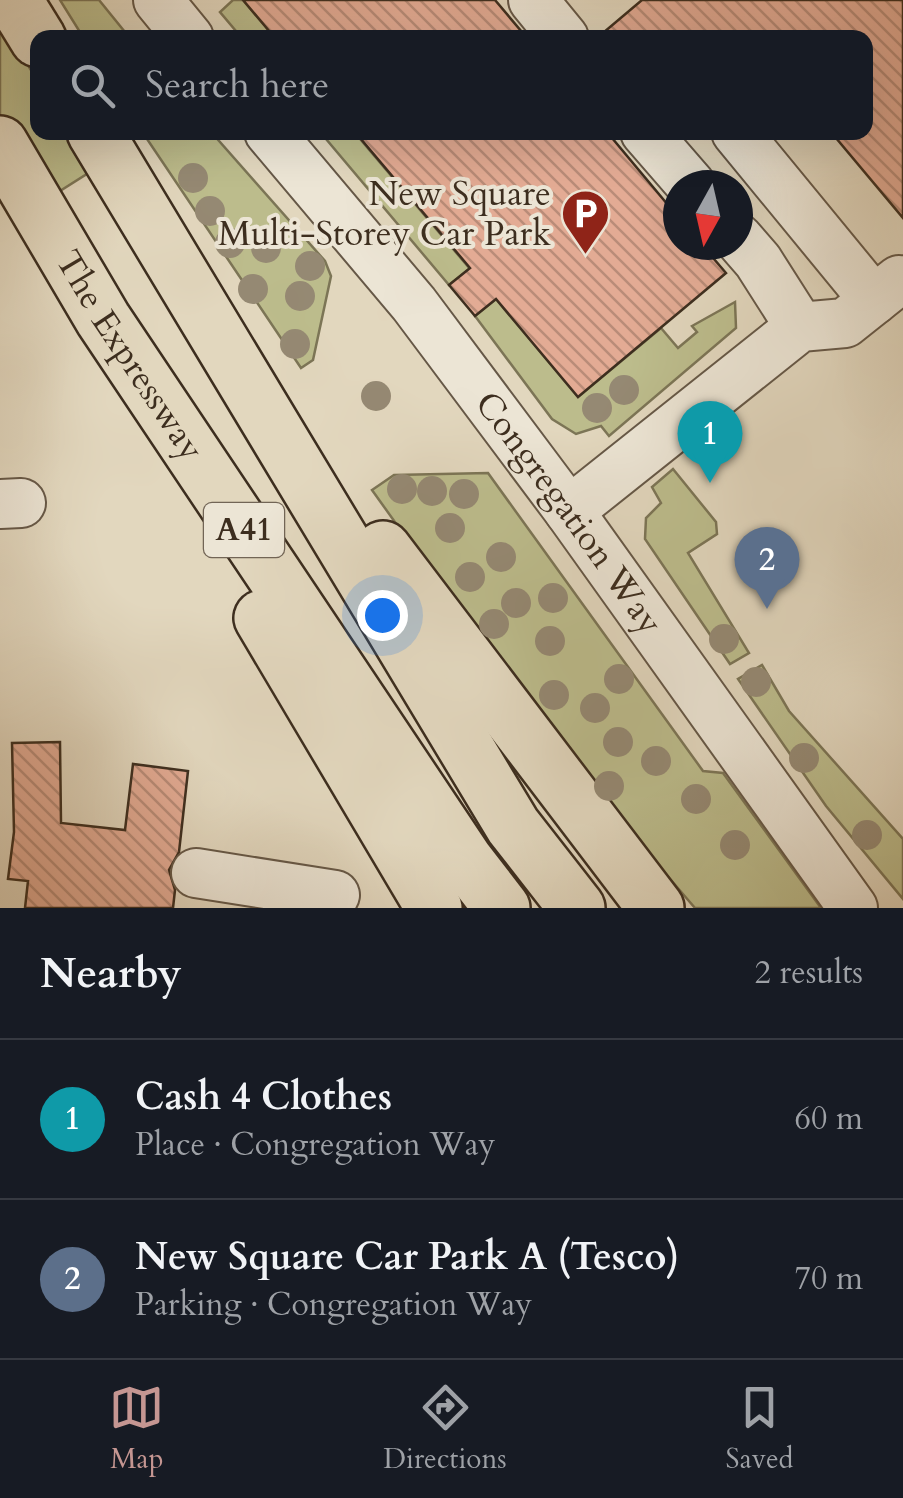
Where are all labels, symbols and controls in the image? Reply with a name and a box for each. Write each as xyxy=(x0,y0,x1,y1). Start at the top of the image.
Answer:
search box xyxy=(30,30,873,140)
icon: search xyxy=(65,58,120,113)
text: Search here xyxy=(145,59,329,111)
place label: New Square Multi-Storey Car Park xyxy=(218,170,551,258)
north arrow xyxy=(663,170,753,260)
parking icon: New Square Multi-Storey Car Park xyxy=(560,188,612,256)
street label: The Expressway xyxy=(44,241,215,471)
street label: Congregation Way xyxy=(464,382,674,645)
pin: 1 xyxy=(678,400,742,483)
road number: A41 xyxy=(204,503,284,557)
pin: 2 xyxy=(734,526,800,609)
your location xyxy=(357,590,408,641)
text: Nearby xyxy=(40,945,182,1002)
text: 2 results xyxy=(755,951,863,995)
text: Cash 4 Clothes xyxy=(135,1071,392,1123)
text: 1 xyxy=(64,1097,81,1141)
text: 60 m xyxy=(795,1097,863,1141)
text: Place · Congregation Way xyxy=(135,1123,495,1167)
text: New Square Car Park A (Tesco) xyxy=(135,1231,679,1283)
text: 2 xyxy=(64,1257,81,1301)
text: 70 m xyxy=(795,1257,863,1301)
text: Parking · Congregation Way xyxy=(135,1283,532,1327)
tab: Map xyxy=(109,1380,164,1478)
tab: Directions xyxy=(383,1380,507,1478)
tab: Saved xyxy=(726,1380,794,1478)

